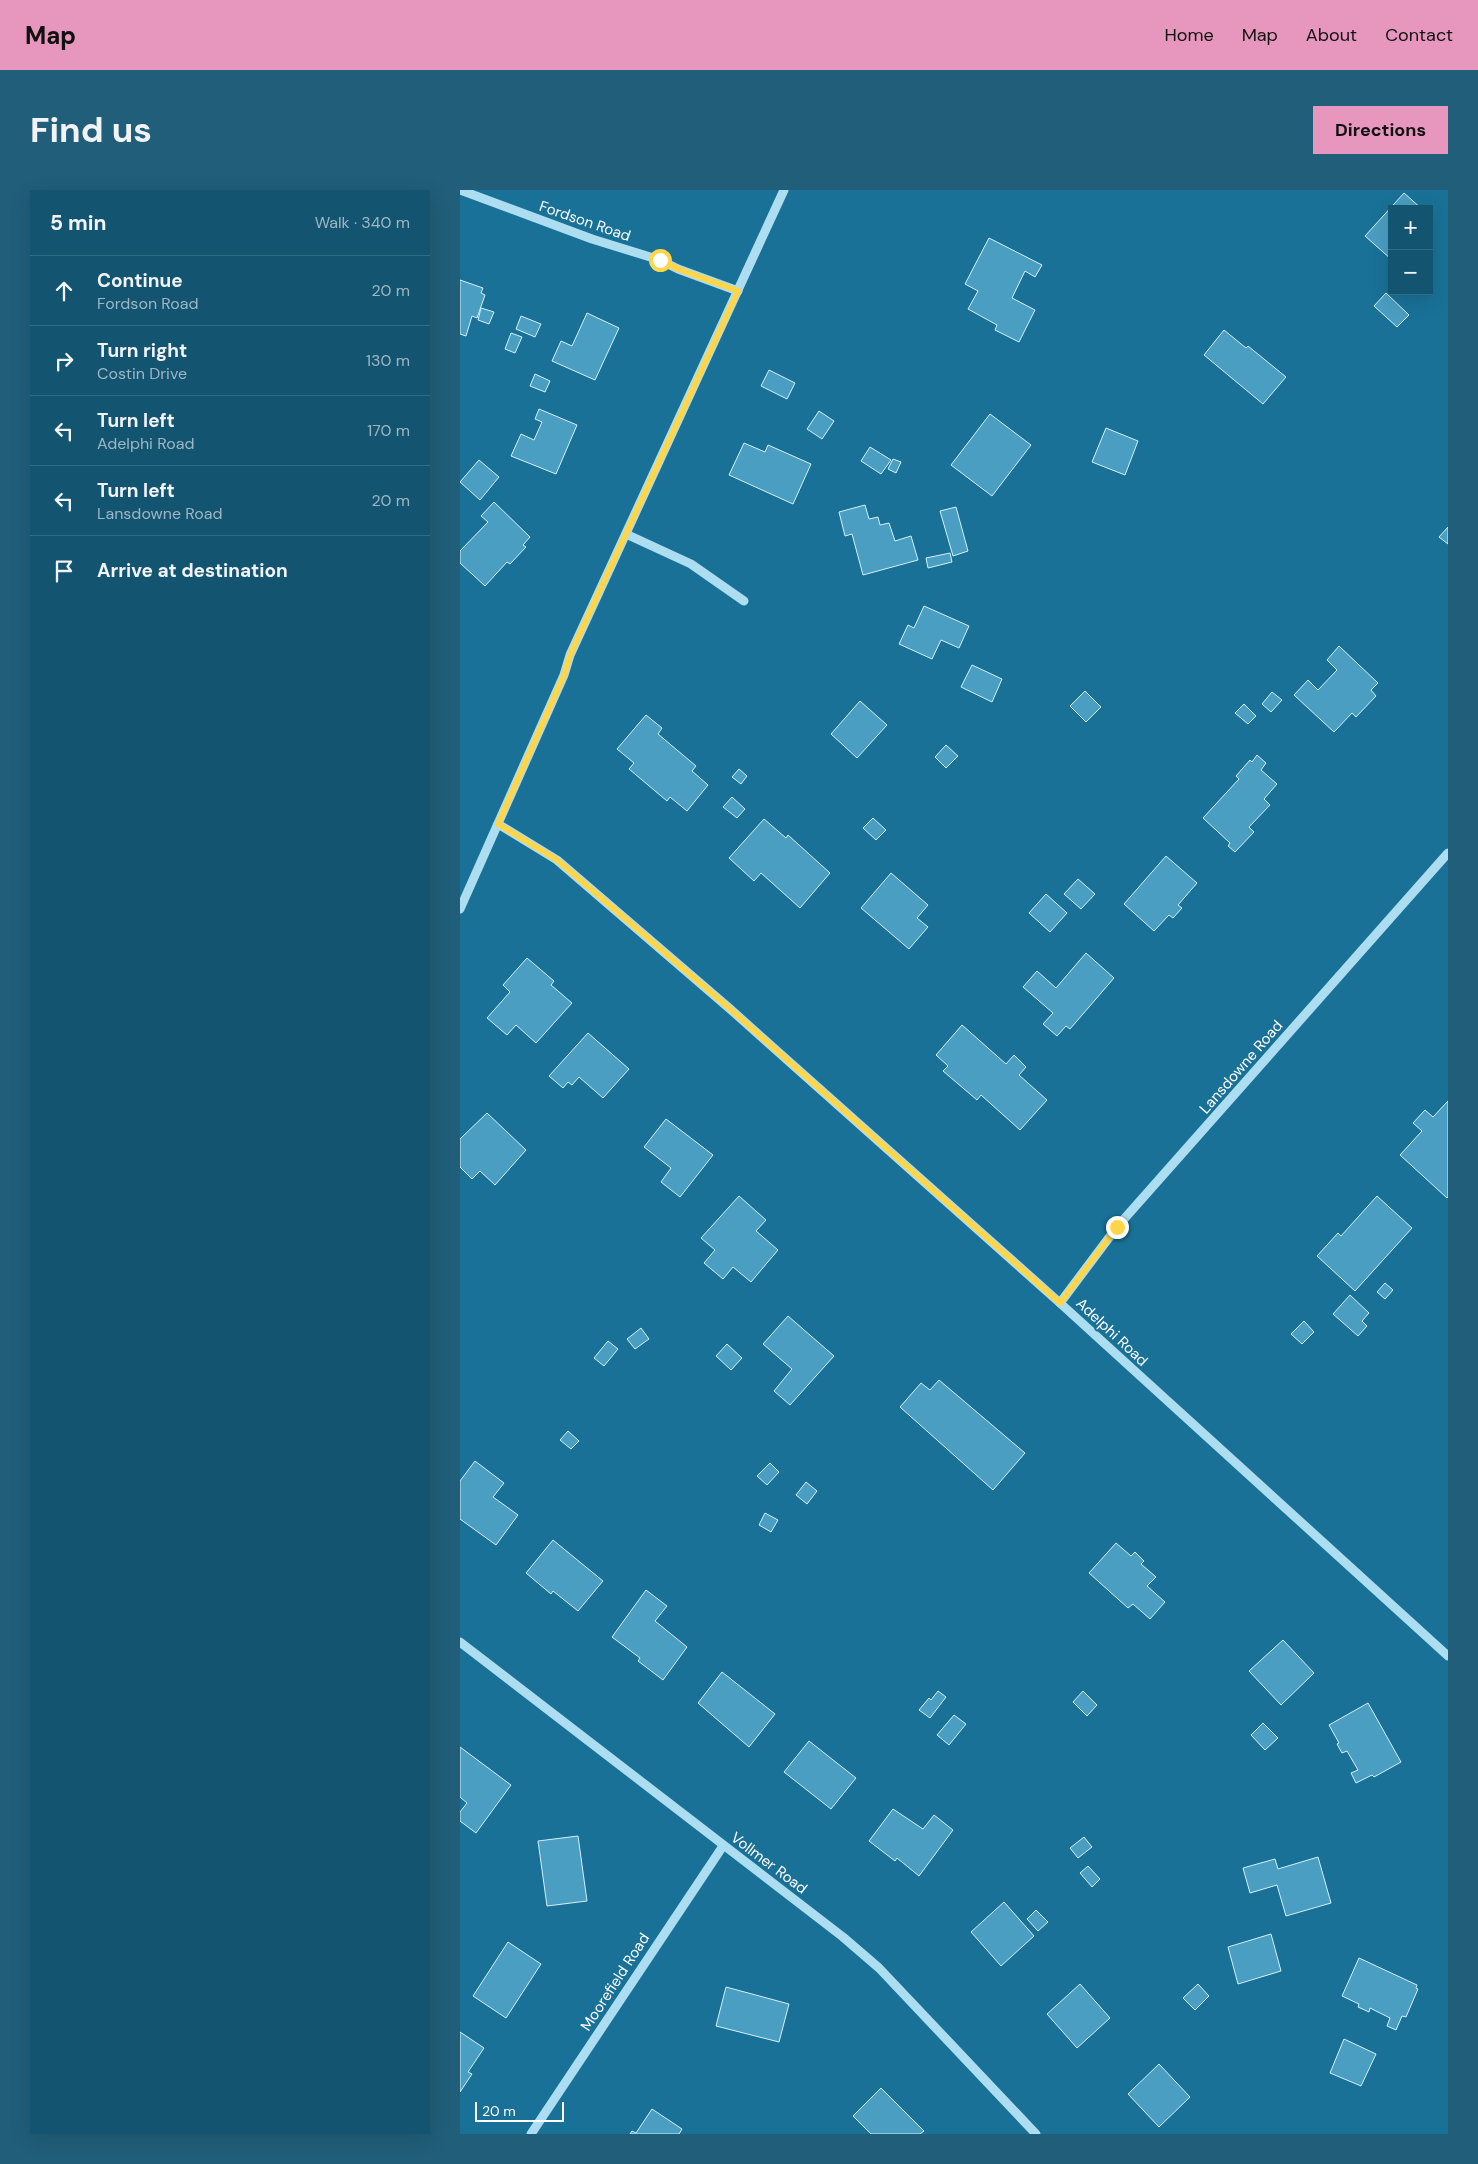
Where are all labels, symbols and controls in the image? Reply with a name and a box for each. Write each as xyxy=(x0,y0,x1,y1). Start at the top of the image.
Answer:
text: Map xyxy=(25,20,76,51)
text: Home xyxy=(1164,23,1214,47)
text: Map xyxy=(1242,23,1278,47)
text: About xyxy=(1306,23,1357,47)
text: Contact xyxy=(1385,23,1453,47)
button: Directions xyxy=(1313,106,1448,154)
text: Find us xyxy=(30,107,152,153)
street label: Fordson Road xyxy=(537,196,633,246)
map controls xyxy=(1388,205,1433,295)
button: + xyxy=(1388,205,1433,250)
text: 5 min xyxy=(50,209,106,237)
text: Walk · 340 m xyxy=(315,212,410,233)
route start xyxy=(649,249,672,272)
button: − xyxy=(1388,250,1433,295)
text: Continue xyxy=(97,268,183,293)
icon: ahead xyxy=(50,277,78,305)
text: 20 m xyxy=(371,280,410,301)
text: Fordson Road xyxy=(97,293,199,314)
text: Turn right xyxy=(97,338,187,363)
icon: right xyxy=(50,347,78,375)
text: 130 m xyxy=(366,350,410,371)
text: Costin Drive xyxy=(97,363,187,384)
text: Turn left xyxy=(97,408,175,433)
icon: left xyxy=(50,417,78,445)
text: 170 m xyxy=(367,420,410,441)
text: Adelphi Road xyxy=(97,433,194,454)
text: Turn left xyxy=(97,478,175,503)
icon: left xyxy=(50,487,78,515)
text: 20 m xyxy=(371,490,410,511)
text: Lansdowne Road xyxy=(97,503,223,524)
icon: arrive xyxy=(50,557,78,585)
text: Arrive at destination xyxy=(97,558,288,583)
street label: Lansdowne Road xyxy=(1195,1016,1287,1118)
route end xyxy=(1106,1216,1129,1239)
street label: Adelphi Road xyxy=(1072,1294,1152,1370)
street label: Vollmer Road xyxy=(727,1828,811,1898)
street label: Moorefield Road xyxy=(576,1929,654,2035)
scale bar xyxy=(475,2099,564,2122)
text: 20 m xyxy=(482,2102,516,2120)

